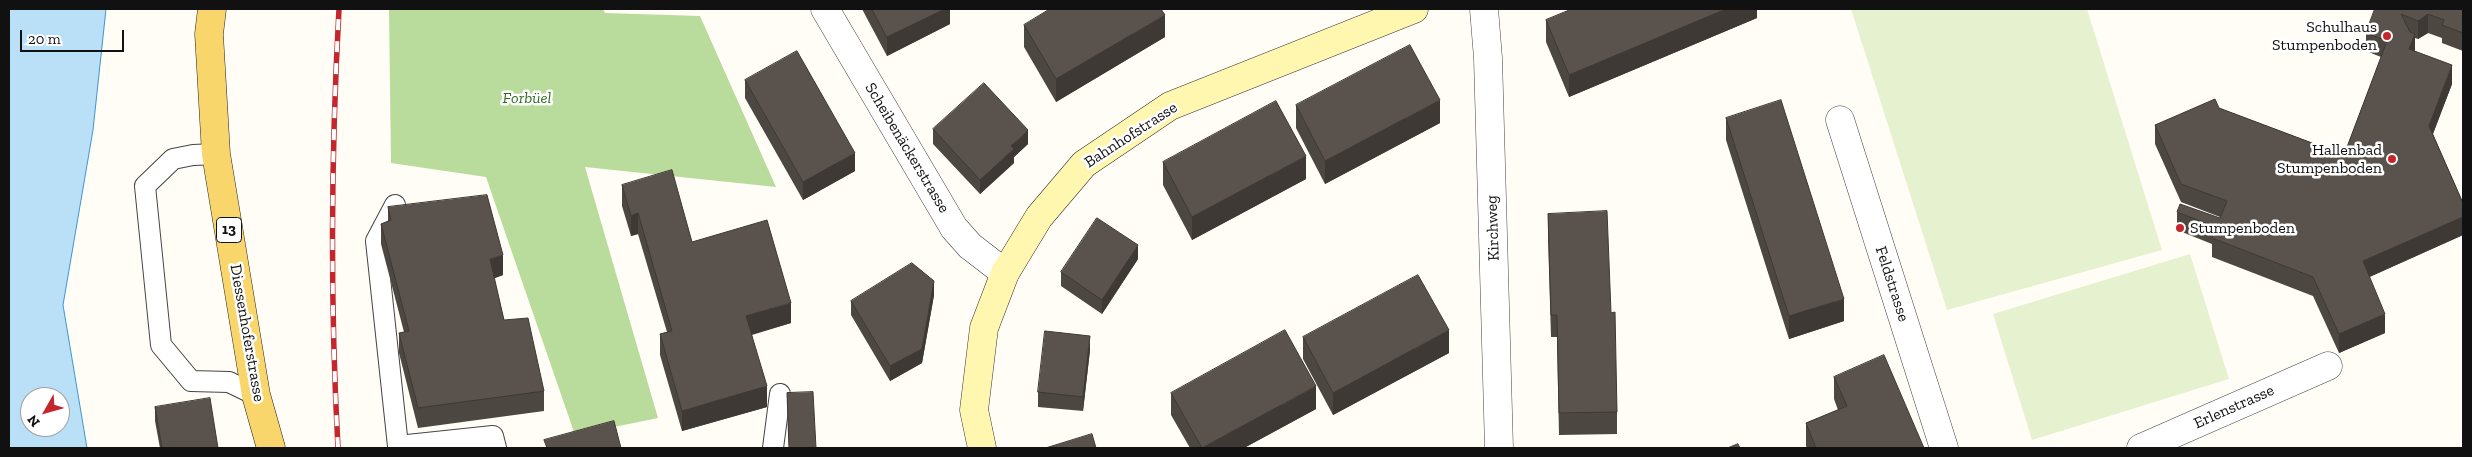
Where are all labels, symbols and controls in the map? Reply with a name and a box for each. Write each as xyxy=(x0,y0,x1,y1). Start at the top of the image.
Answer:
place label: Schulhaus Stumpenboden xyxy=(2272,17,2377,55)
scale bar xyxy=(22,20,126,52)
text: 20 m xyxy=(28,30,61,48)
marker: Schulhaus Stumpenboden xyxy=(2381,30,2393,42)
street label: Scheibenäckerstrasse xyxy=(861,79,953,217)
park label: Forbüel xyxy=(503,88,551,108)
street label: Bahnhofstrasse xyxy=(1081,98,1181,172)
place label: Hallenbad Stumpenboden xyxy=(2277,140,2382,178)
marker: Hallenbad Stumpenboden xyxy=(2386,153,2398,165)
street label: Kirchweg xyxy=(1482,195,1504,261)
road number: 13 xyxy=(216,218,242,242)
place label: Stumpenboden xyxy=(2190,218,2295,238)
marker: Stumpenboden xyxy=(2174,222,2186,234)
street label: Feldstrasse xyxy=(1871,244,1913,324)
street label: Diessenhoferstrasse xyxy=(225,263,269,403)
street label: Erlenstrasse xyxy=(2191,381,2277,433)
north arrow xyxy=(20,387,70,437)
text: N xyxy=(24,412,44,430)

